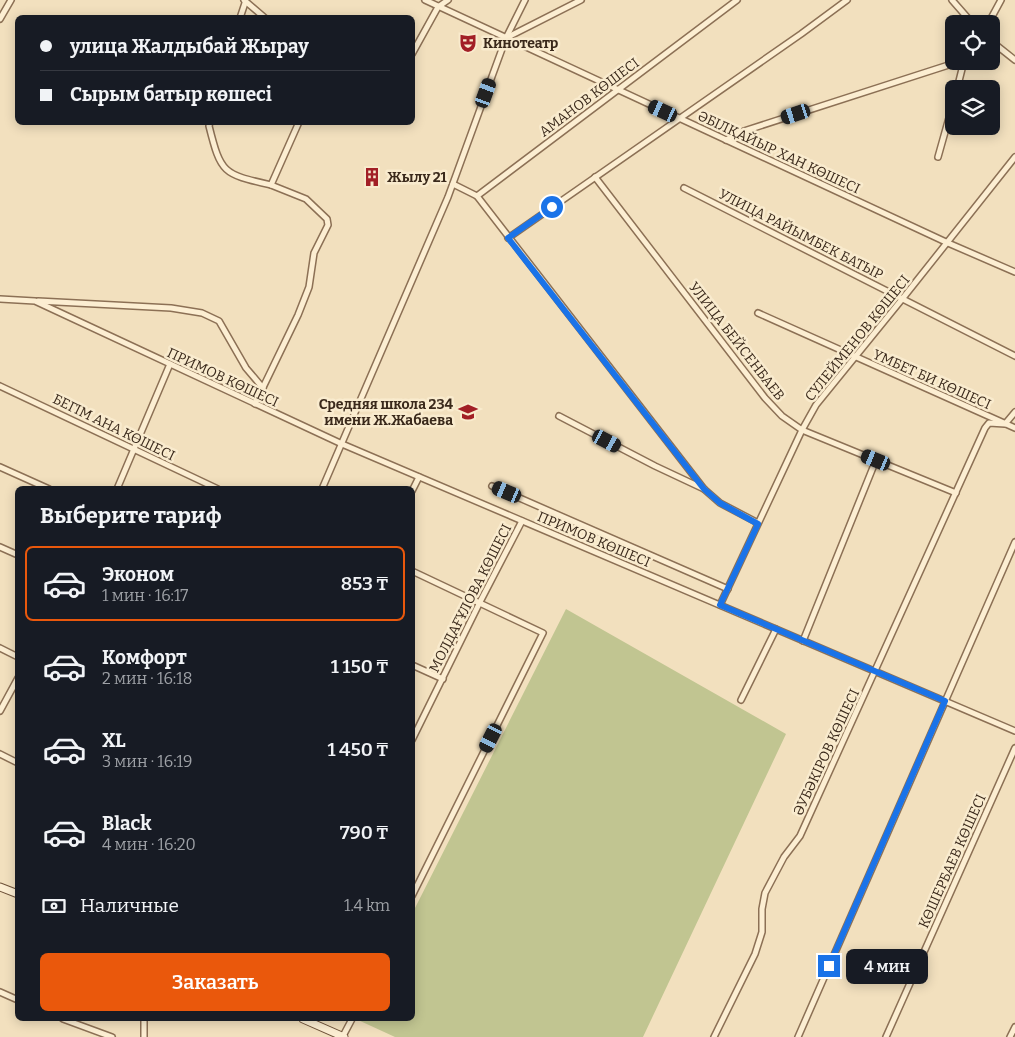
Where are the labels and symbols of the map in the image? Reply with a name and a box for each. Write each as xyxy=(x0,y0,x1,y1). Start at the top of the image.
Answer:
theatre icon: Кинотеатр xyxy=(457,32,479,54)
place label: Кинотеатр xyxy=(483,35,559,52)
street label: АМАНОВ КӨШЕСІ xyxy=(536,54,643,141)
car xyxy=(473,76,498,110)
car xyxy=(646,98,679,124)
car xyxy=(779,102,812,126)
street label: ӘБІЛҚАЙЫР ХАН КӨШЕСІ xyxy=(695,106,863,198)
building icon: Жылу 21 xyxy=(361,166,383,188)
place label: Жылу 21 xyxy=(387,169,447,186)
street label: УЛИЦА РАЙЫМБЕК БАТЫР xyxy=(716,185,886,283)
route start xyxy=(541,196,563,218)
street label: СҮЛЕЙМЕНОВ КӨШЕСІ xyxy=(801,271,914,405)
street label: УЛИЦА БЕЙСЕНБАЕВ xyxy=(685,278,789,404)
street label: ПРИМОВ КӨШЕСІ xyxy=(164,344,281,411)
street label: ҮМБЕТ БИ КӨШЕСІ xyxy=(870,346,993,413)
street label: БЕГІМ АНА КӨШЕСІ xyxy=(50,390,178,464)
place label: Средняя школа 234 имени Ж.Жабаева xyxy=(319,396,453,429)
school or university icon: Средняя школа 234 имени Ж.Жабаева xyxy=(457,401,479,423)
car xyxy=(590,427,623,455)
car xyxy=(859,447,892,473)
car xyxy=(490,479,523,505)
street label: ПРИМОВ КӨШЕСІ xyxy=(535,508,653,571)
street label: МОЛДАҒҰЛОВА КӨШЕСІ xyxy=(426,521,515,675)
street label: ӘУБӘКІРОВ КӨШЕСІ xyxy=(790,686,863,818)
car xyxy=(477,721,504,755)
street label: КӨШЕРБАЕВ КӨШЕСІ xyxy=(915,791,990,931)
callout: 4 мин xyxy=(846,948,929,984)
route end xyxy=(818,955,840,977)

